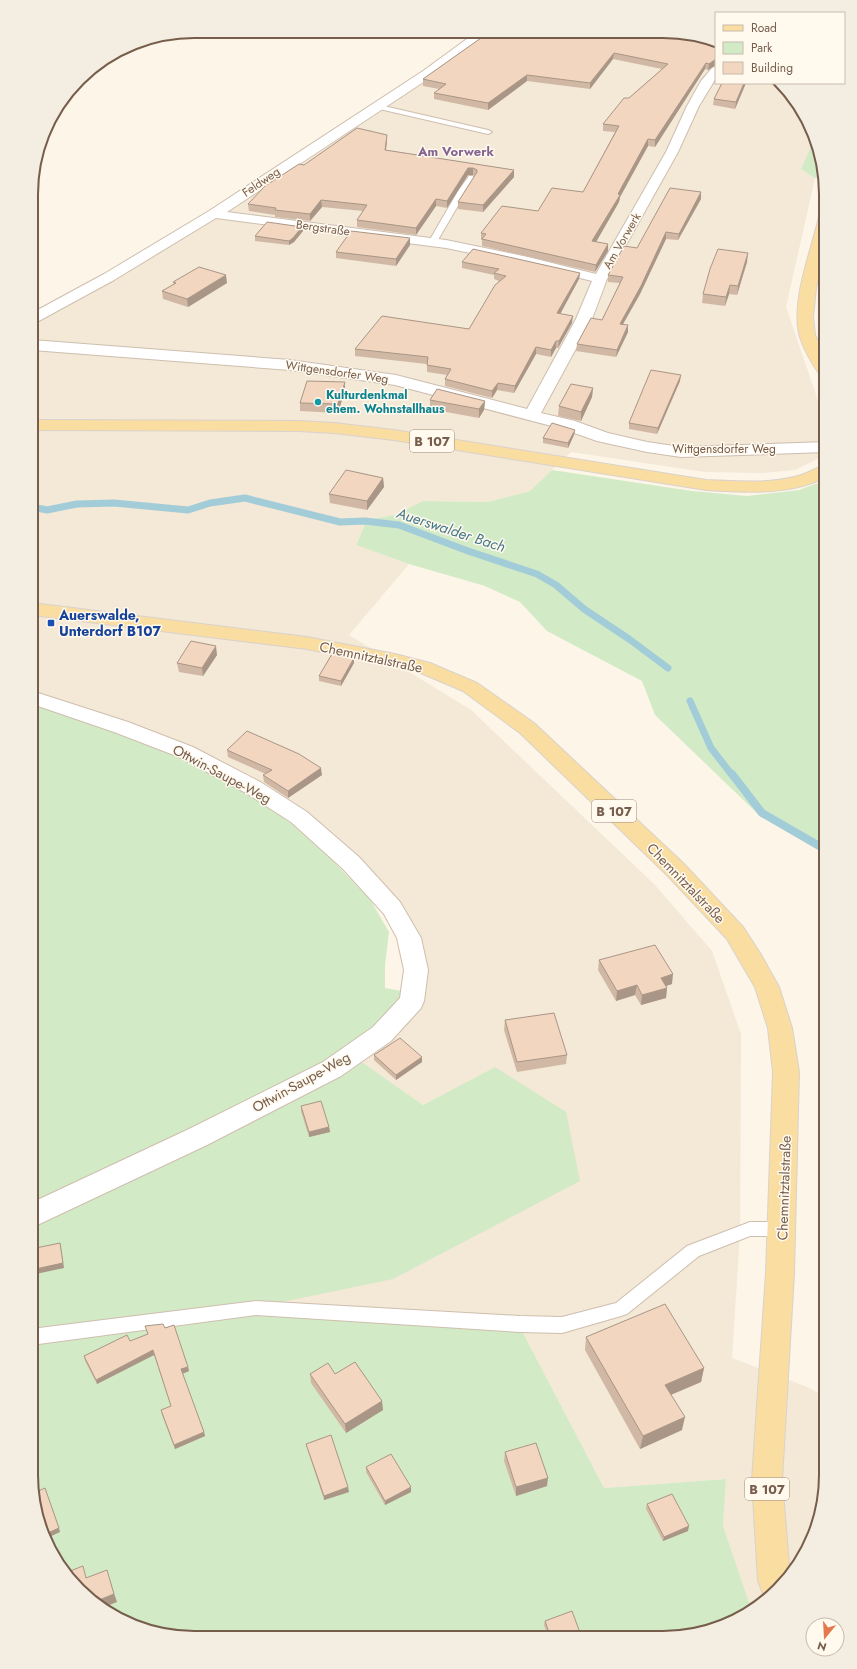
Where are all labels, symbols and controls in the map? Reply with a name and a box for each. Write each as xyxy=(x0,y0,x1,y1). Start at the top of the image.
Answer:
legend xyxy=(715,12,845,84)
text: Road xyxy=(751,19,777,37)
text: Park xyxy=(751,39,773,57)
text: Building xyxy=(751,59,793,77)
district label: Am Vorwerk xyxy=(417,142,495,161)
street label: Feldweg xyxy=(238,163,284,201)
street label: Am Vorwerk xyxy=(599,209,646,273)
street label: Bergstraße xyxy=(295,215,351,241)
street label: Wittgensdorfer Weg xyxy=(284,356,390,388)
place label: Kulturdenkmal ehem. Wohnstallhaus xyxy=(326,386,445,418)
marker: Kulturdenkmal ehem. Wohnstallhaus xyxy=(313,397,323,407)
road number: B 107 xyxy=(410,430,454,452)
street label: Wittgensdorfer Weg xyxy=(672,440,776,458)
water label: Auerswalder Bach xyxy=(393,502,508,558)
place label: Auerswalde, Unterdorf B107 xyxy=(58,605,161,641)
marker: Auerswalde, Unterdorf B107 xyxy=(46,618,56,628)
street label: Chemnitztalstraße xyxy=(318,636,424,678)
street label: Ottwin-Saupe-Weg xyxy=(169,740,275,808)
road number: B 107 xyxy=(592,800,636,822)
street label: Chemnitztalstraße xyxy=(642,838,730,928)
street label: Ottwin-Saupe-Weg xyxy=(248,1047,354,1117)
street label: Chemnitztalstraße xyxy=(772,1135,796,1241)
road number: B 107 xyxy=(745,1478,789,1500)
north arrow xyxy=(805,1617,845,1657)
text: N xyxy=(815,1638,829,1655)

